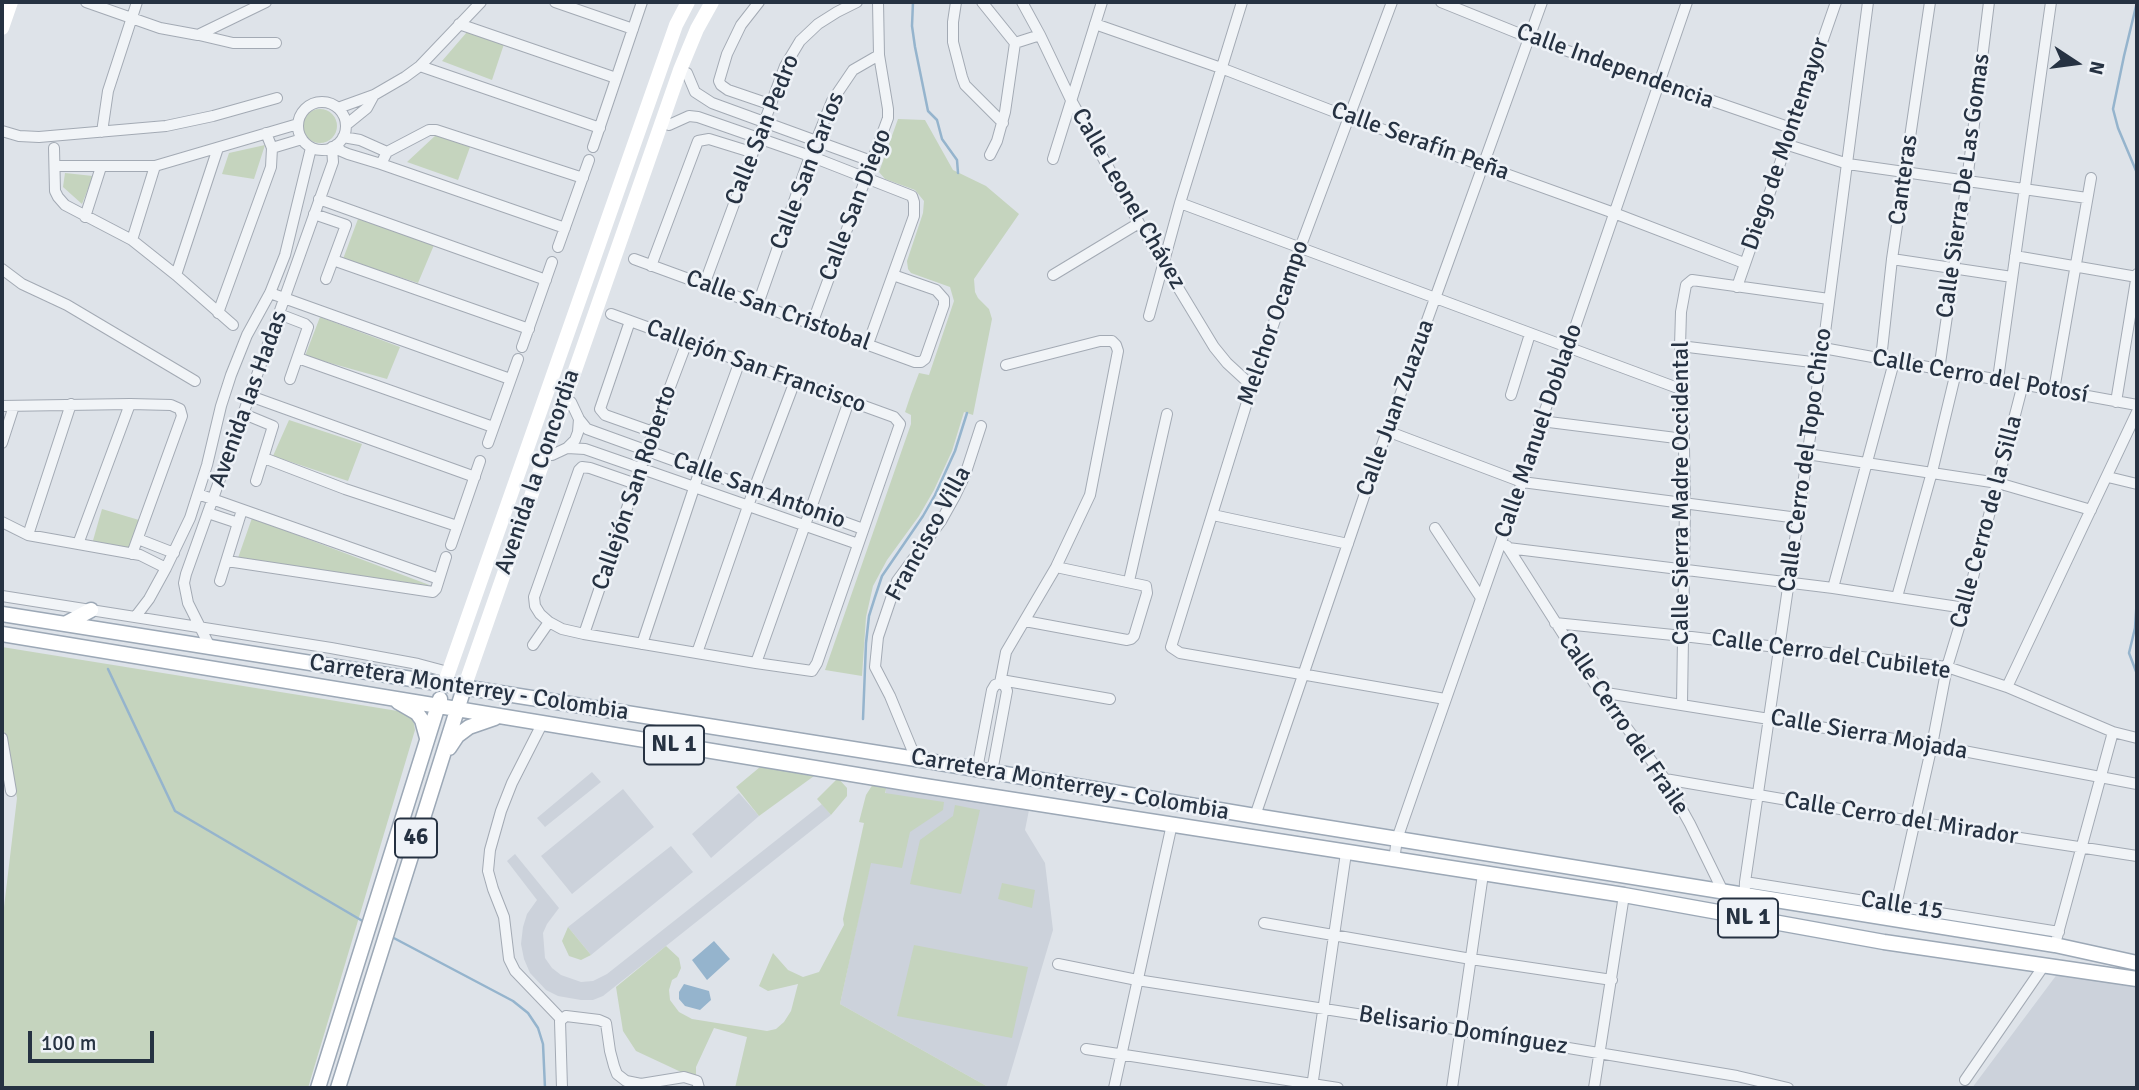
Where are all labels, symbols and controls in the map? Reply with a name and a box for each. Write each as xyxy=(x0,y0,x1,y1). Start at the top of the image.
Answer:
street label: Calle Independencia xyxy=(1512,18,1718,116)
north arrow xyxy=(2041,28,2111,98)
street label: Diego de Montemayor xyxy=(1736,34,1836,254)
street label: Calle San Pedro xyxy=(720,51,806,209)
street label: Calle Sierra De Las Gomas xyxy=(1931,52,1997,320)
text: N xyxy=(2083,59,2110,77)
street label: Calle San Carlos xyxy=(765,88,851,254)
street label: Calle Serafín Peña xyxy=(1327,96,1513,188)
street label: Calle Leonel Chávez xyxy=(1065,104,1191,294)
street label: Calle San Diego xyxy=(814,125,898,285)
street label: Canteras xyxy=(1883,133,1925,227)
street label: Melchor Ocampo xyxy=(1232,237,1316,409)
street label: Calle San Cristobal xyxy=(682,264,874,358)
street label: Avenida las Hadas xyxy=(204,307,294,491)
street label: Callejón San Francisco xyxy=(642,314,870,420)
street label: Calle Juan Zuazua xyxy=(1351,316,1441,500)
street label: Calle Manuel Doblado xyxy=(1489,320,1589,542)
street label: Calle Cerro del Topo Chico xyxy=(1773,326,1839,594)
street label: Calle Sierra Madre Occidental xyxy=(1668,341,1696,645)
street label: Calle Cerro del Potosí xyxy=(1870,344,2090,410)
street label: Avenida la Concordia xyxy=(489,366,587,578)
street label: Callejón San Roberto xyxy=(586,382,684,594)
street label: Calle Cerro de la Silla xyxy=(1945,412,2029,632)
street label: Calle San Antonio xyxy=(669,446,849,536)
street label: Francisco Villa xyxy=(880,462,978,606)
street label: Calle Cerro del Cubilete xyxy=(1709,624,1953,686)
street label: Calle Cerro del Fraile xyxy=(1551,627,1695,821)
street label: Carretera Monterrey - Colombia xyxy=(307,649,631,727)
street label: Calle Sierra Mojada xyxy=(1768,703,1970,767)
road number: NL 1 xyxy=(644,726,704,764)
street label: Carretera Monterrey - Colombia xyxy=(909,743,1231,827)
street label: Calle Cerro del Mirador xyxy=(1782,786,2020,852)
road number: 46 xyxy=(395,818,437,858)
street label: Calle 15 xyxy=(1859,885,1945,927)
road number: NL 1 xyxy=(1718,898,1778,937)
street label: Belisario Domínguez xyxy=(1356,1000,1570,1062)
scale bar xyxy=(32,1016,158,1060)
text: 100 m xyxy=(41,1030,96,1056)

